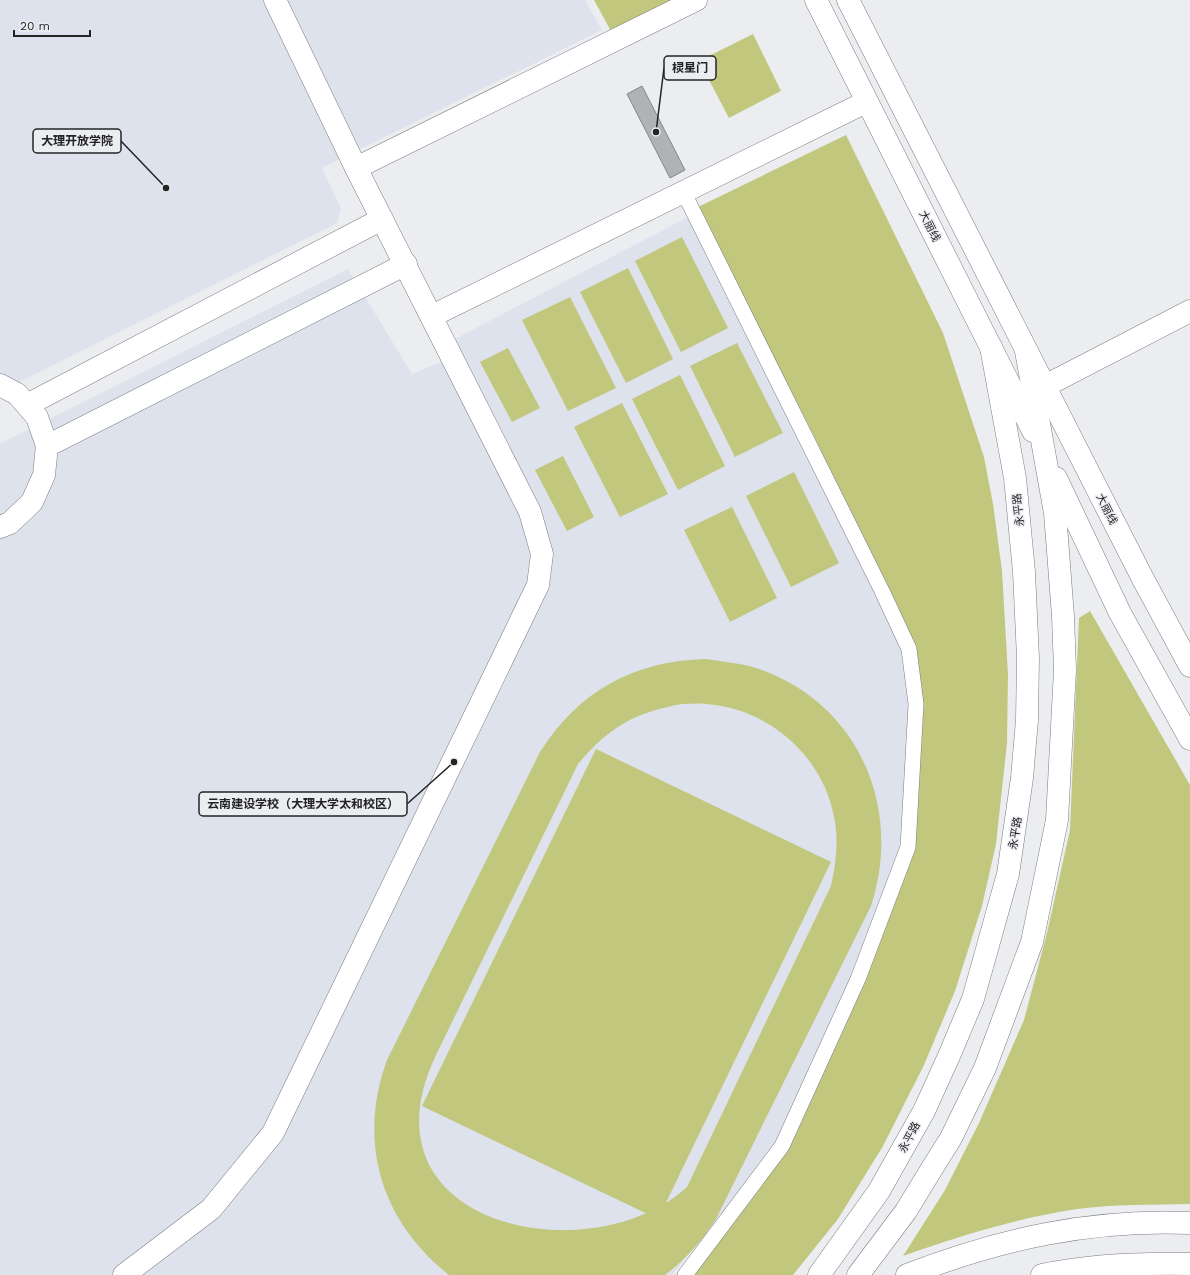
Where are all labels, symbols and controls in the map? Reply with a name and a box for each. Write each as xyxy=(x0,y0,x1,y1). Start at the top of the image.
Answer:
scale bar xyxy=(14,12,90,38)
text: 20 m xyxy=(20,19,50,33)
callout: 棂星门 xyxy=(664,56,716,80)
text: 棂星门 xyxy=(672,61,708,75)
callout: 大理开放学院 xyxy=(33,129,121,153)
text: 大理开放学院 xyxy=(41,134,113,148)
street label: 大丽线 xyxy=(916,209,943,244)
street label: 大丽线 xyxy=(1093,492,1120,527)
street label: 永平路 xyxy=(1010,493,1027,527)
callout: 云南建设学校（大理大学太和校区） xyxy=(199,792,407,816)
text: 云南建设学校（大理大学太和校区） xyxy=(207,797,399,811)
street label: 永平路 xyxy=(1006,816,1024,850)
street label: 永平路 xyxy=(896,1120,923,1155)

